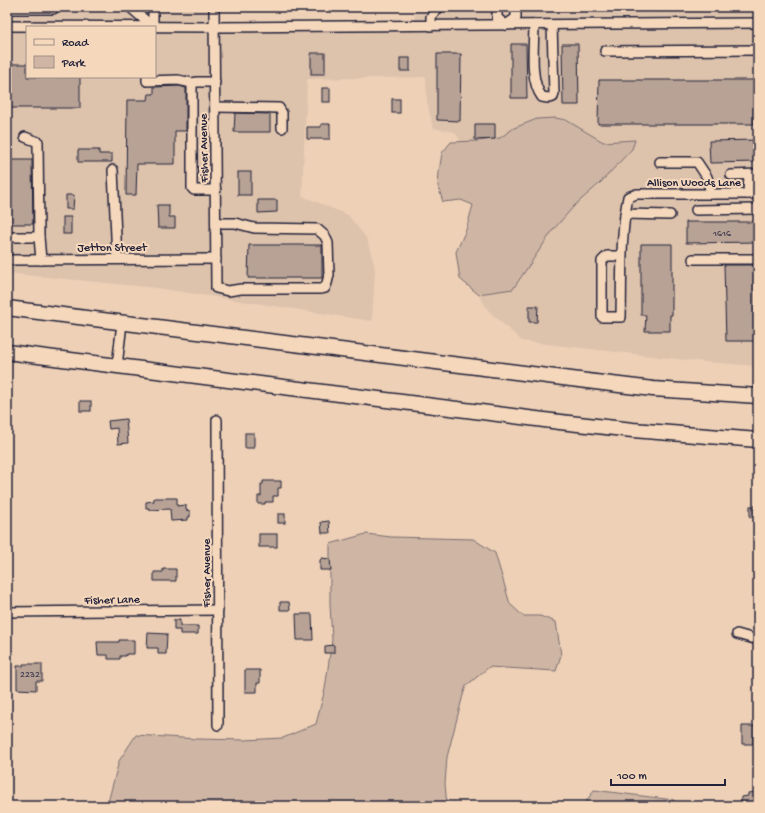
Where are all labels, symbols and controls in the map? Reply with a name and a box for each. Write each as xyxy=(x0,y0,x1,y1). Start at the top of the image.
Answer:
legend xyxy=(26,26,156,78)
text: Road xyxy=(62,37,89,51)
text: Park xyxy=(61,57,87,71)
street label: Fisher Avenue xyxy=(197,113,213,184)
street label: Allison Woods Lane xyxy=(647,177,742,191)
house number: 1616 xyxy=(712,228,732,240)
street label: Jetton Street xyxy=(77,242,148,256)
street label: Fisher Avenue xyxy=(201,538,215,608)
street label: Fisher Lane xyxy=(83,593,141,609)
house number: 2232 xyxy=(20,669,40,681)
scale bar xyxy=(611,761,725,787)
text: 100 m xyxy=(616,770,647,784)

